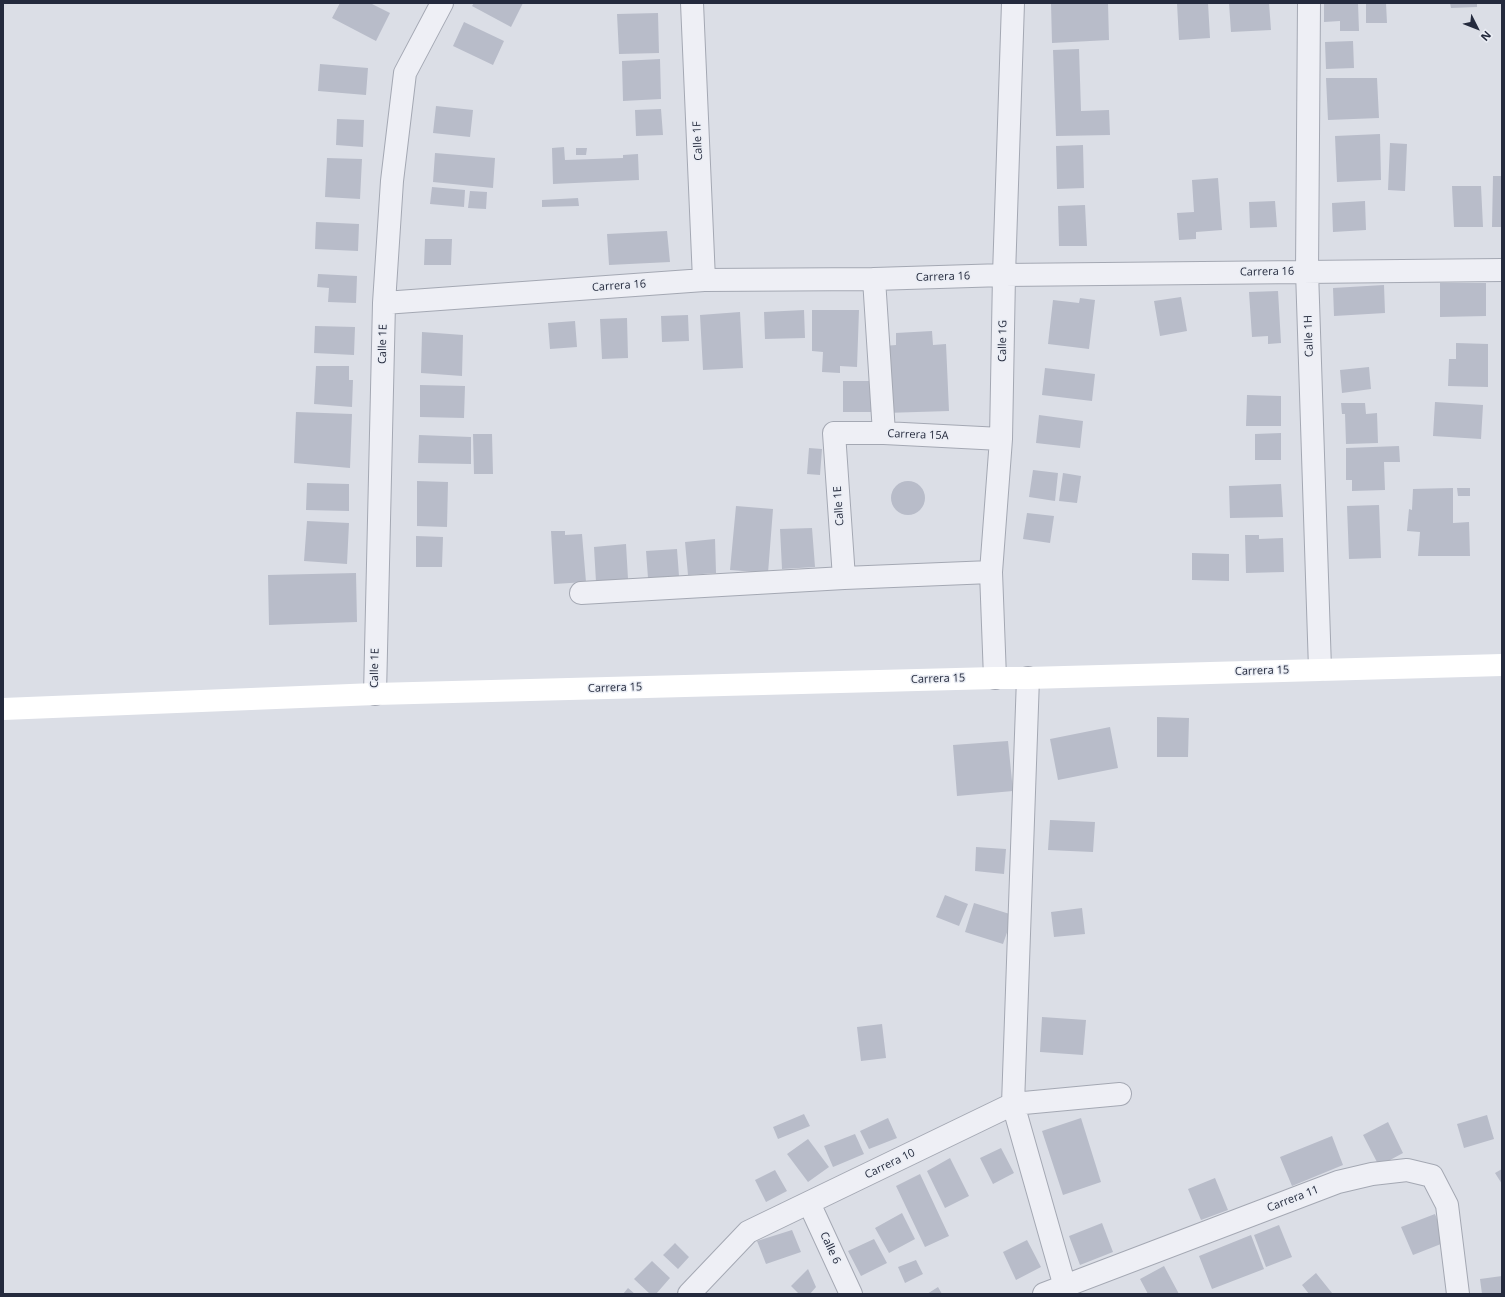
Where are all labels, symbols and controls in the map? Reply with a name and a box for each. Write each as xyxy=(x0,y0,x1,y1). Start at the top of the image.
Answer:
north arrow xyxy=(1457,8,1497,48)
text: N xyxy=(1478,28,1495,45)
street label: Calle 1F xyxy=(690,121,706,161)
street label: Carrera 16 xyxy=(1240,265,1294,279)
street label: Carrera 16 xyxy=(916,269,970,285)
street label: Carrera 16 xyxy=(591,278,647,294)
street label: Calle 1H xyxy=(1302,315,1316,357)
street label: Calle 1G xyxy=(996,320,1010,362)
street label: Calle 1E xyxy=(376,324,390,364)
street label: Carrera 15A xyxy=(887,427,949,443)
street label: Calle 1E xyxy=(831,486,847,526)
street label: Calle 1E xyxy=(368,648,382,688)
street label: Carrera 15 xyxy=(1235,663,1289,679)
street label: Carrera 15 xyxy=(911,671,965,687)
street label: Carrera 15 xyxy=(588,680,642,696)
street label: Carrera 10 xyxy=(863,1146,917,1182)
street label: Carrera 11 xyxy=(1265,1183,1321,1215)
street label: Calle 6 xyxy=(817,1230,843,1266)

